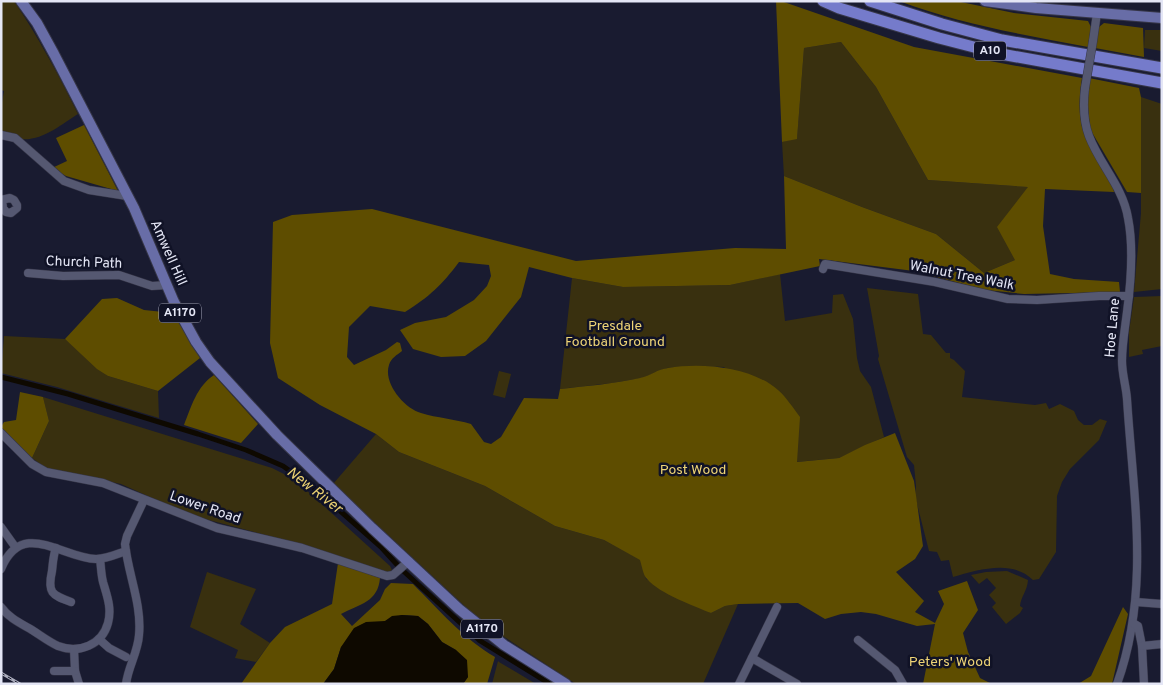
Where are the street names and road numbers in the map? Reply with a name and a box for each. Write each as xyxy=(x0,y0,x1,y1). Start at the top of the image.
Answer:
road number: A10 xyxy=(974,41,1006,60)
street label: Amwell Hill xyxy=(146,218,190,288)
street label: Church Path xyxy=(45,253,123,273)
street label: Walnut Tree Walk xyxy=(908,257,1016,295)
street label: Hoe Lane xyxy=(1102,298,1124,358)
road number: A1170 xyxy=(159,304,201,322)
street label: Lower Road xyxy=(167,488,243,528)
road number: A1170 xyxy=(461,620,503,638)

